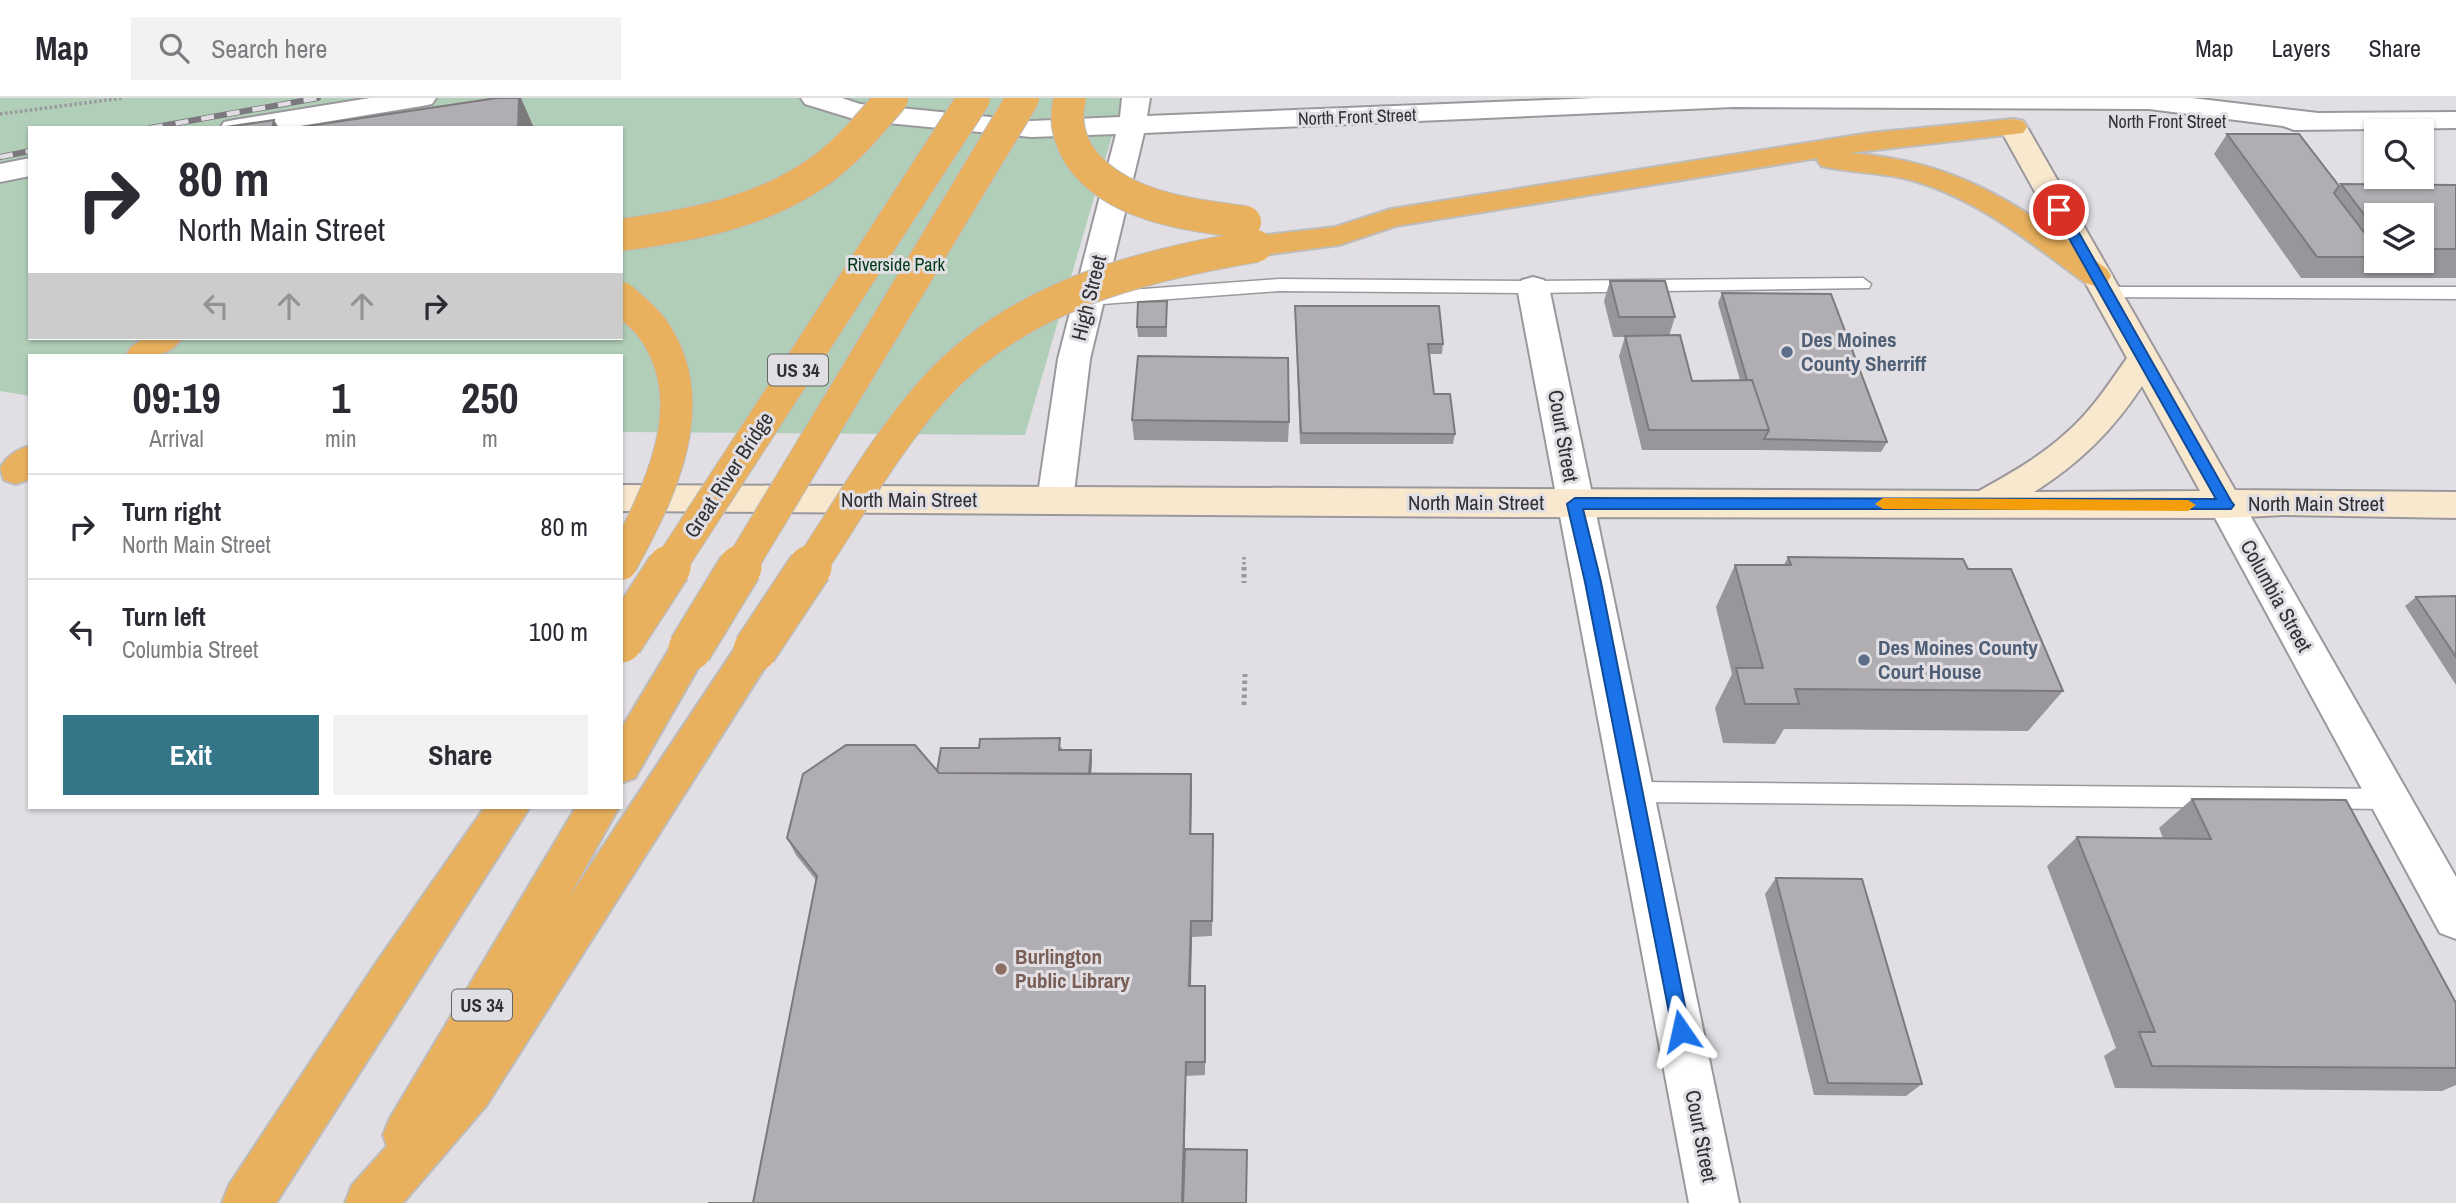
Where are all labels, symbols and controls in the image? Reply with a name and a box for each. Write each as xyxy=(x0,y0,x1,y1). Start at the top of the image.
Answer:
search box xyxy=(131,17,621,80)
text: Map xyxy=(35,26,89,70)
icon: search xyxy=(155,29,193,67)
text: Search here xyxy=(211,31,327,66)
text: Map xyxy=(2195,32,2233,64)
text: Layers xyxy=(2271,32,2330,64)
text: Share xyxy=(2368,32,2421,64)
street label: North Front Street xyxy=(1298,102,1416,131)
street label: North Front Street xyxy=(2108,109,2226,134)
map controls xyxy=(2364,119,2434,273)
button: search xyxy=(2364,119,2434,189)
text: 80 m xyxy=(178,145,270,211)
icon: right xyxy=(63,154,154,245)
pin xyxy=(2029,180,2089,240)
icon: arrive xyxy=(2040,191,2078,229)
button: layers xyxy=(2364,203,2434,273)
text: North Main Street xyxy=(178,208,385,251)
park label: Riverside Park xyxy=(847,252,945,277)
street label: High Street xyxy=(1064,252,1113,344)
icon: left xyxy=(197,287,235,325)
icon: ahead xyxy=(270,287,308,325)
icon: ahead xyxy=(343,287,381,325)
icon: right xyxy=(416,287,454,325)
place label: Des Moines County Sherriff xyxy=(1801,325,1927,378)
marker: Des Moines County Sherriff xyxy=(1779,344,1795,360)
road number: US 34 xyxy=(768,354,828,386)
text: 09:19 xyxy=(133,370,221,426)
text: 1 xyxy=(331,370,350,426)
text: 250 xyxy=(461,370,519,426)
street label: Court Street xyxy=(1541,388,1586,484)
street label: Great River Bridge xyxy=(677,406,780,543)
text: Arrival xyxy=(149,423,204,454)
text: min xyxy=(325,423,357,454)
text: m xyxy=(482,423,498,454)
street label: North Main Street xyxy=(841,485,977,514)
street label: North Main Street xyxy=(1408,488,1544,517)
street label: North Main Street xyxy=(2248,489,2384,518)
text: Turn right xyxy=(122,494,221,529)
icon: right xyxy=(63,508,101,546)
text: 80 m xyxy=(541,509,588,544)
text: North Main Street xyxy=(122,529,271,560)
street label: Columbia Street xyxy=(2234,534,2319,657)
text: Turn left xyxy=(122,599,206,634)
icon: left xyxy=(63,613,101,651)
text: 100 m xyxy=(529,614,588,649)
place label: Des Moines County Court House xyxy=(1878,633,2038,686)
text: Columbia Street xyxy=(122,634,258,665)
marker: Des Moines County Court House xyxy=(1856,652,1872,668)
button: Exit xyxy=(63,715,319,795)
button: Share xyxy=(333,715,588,795)
place label: Burlington Public Library xyxy=(1015,942,1130,995)
marker: Burlington Public Library xyxy=(993,961,1009,977)
road number: US 34 xyxy=(452,990,512,1021)
position arrow xyxy=(1644,994,1718,1068)
street label: Court Street xyxy=(1678,1088,1725,1184)

